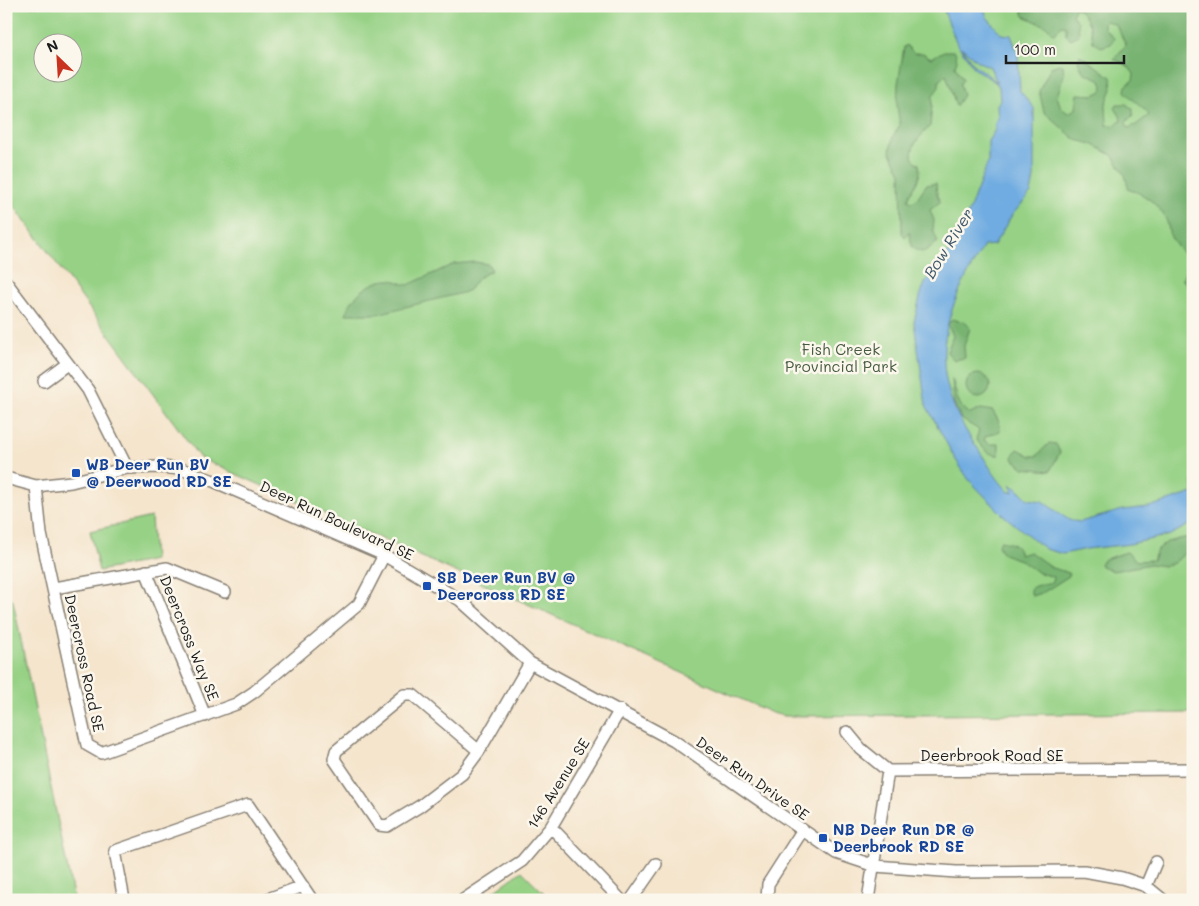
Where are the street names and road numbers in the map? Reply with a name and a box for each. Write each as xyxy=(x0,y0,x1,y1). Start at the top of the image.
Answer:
street label: Deer Run Boulevard SE xyxy=(257,475,418,565)
street label: Deercross Way SE xyxy=(156,572,224,704)
street label: Deercross Road SE xyxy=(61,592,109,734)
street label: Deer Run Drive SE xyxy=(693,731,814,825)
street label: 146 Avenue SE xyxy=(522,734,594,832)
street label: Deerbrook Road SE xyxy=(920,745,1064,765)

